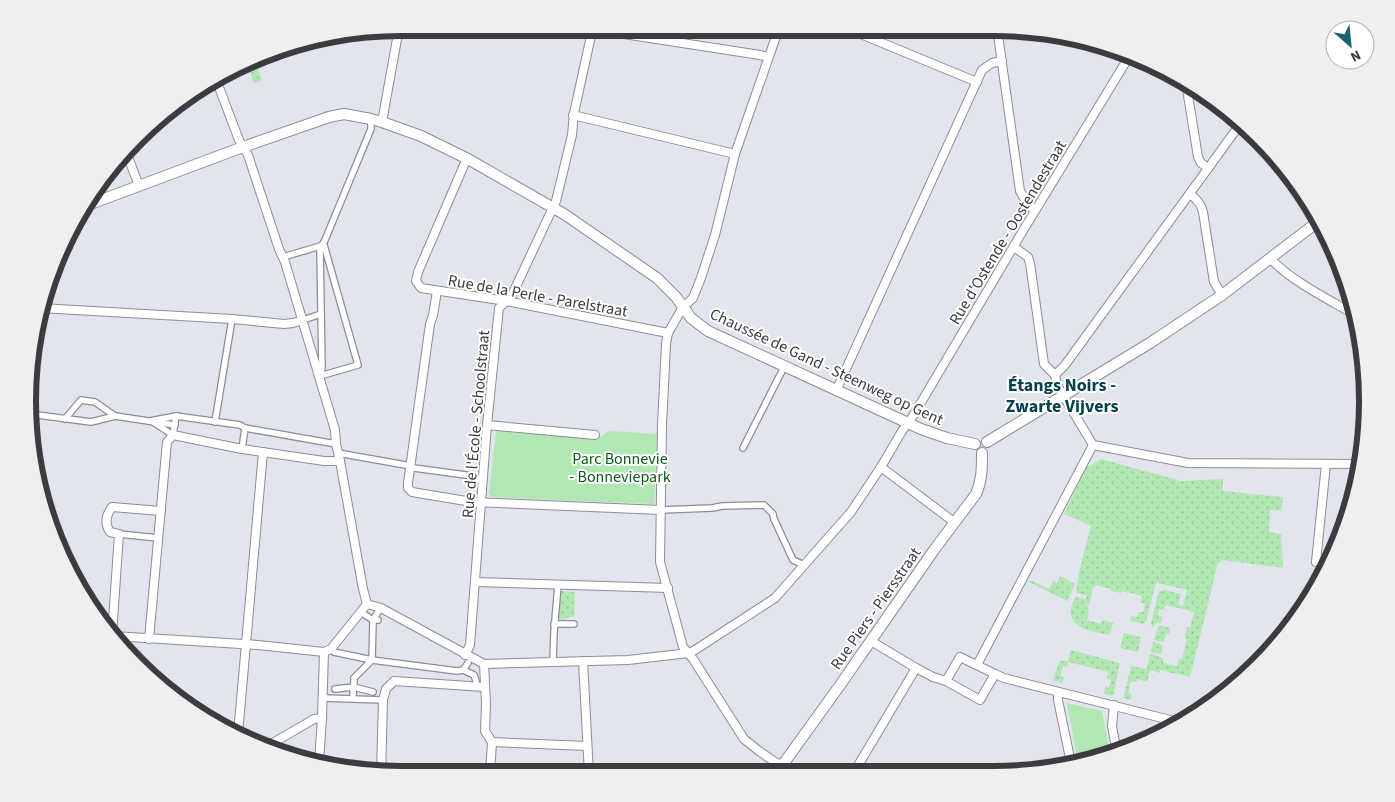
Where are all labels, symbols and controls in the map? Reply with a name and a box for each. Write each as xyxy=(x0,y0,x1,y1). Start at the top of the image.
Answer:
north arrow xyxy=(1325,20,1375,70)
text: N xyxy=(1347,45,1364,67)
street label: Rue d'Ostende - Oostendestraat xyxy=(944,136,1072,329)
street label: Rue de la Perle - Parelstraat xyxy=(446,269,630,323)
street label: Chaussée de Gand - Steenweg op Gent xyxy=(706,303,947,431)
street label: Rue de l'École - Schoolstraat xyxy=(457,329,495,519)
district label: Étangs Noirs - Zwarte Vijvers xyxy=(1005,373,1119,419)
park label: Parc Bonnevie - Bonneviepark xyxy=(569,448,671,488)
street label: Rue Piers - Piersstraat xyxy=(825,542,927,674)

